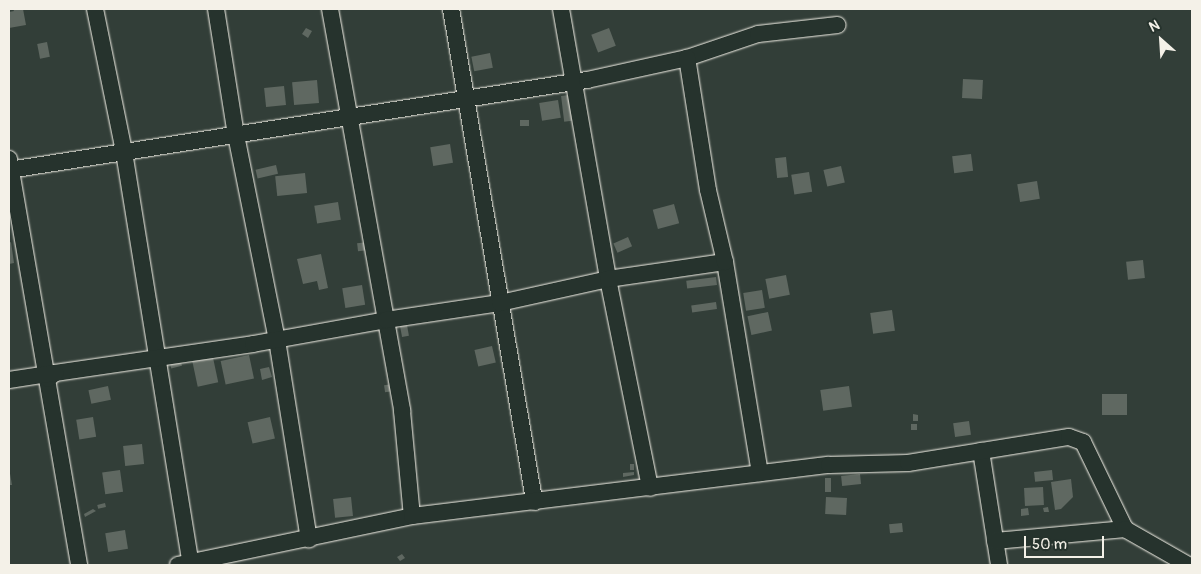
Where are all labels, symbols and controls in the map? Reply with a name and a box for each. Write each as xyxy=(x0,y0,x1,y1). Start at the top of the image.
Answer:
north arrow xyxy=(1136,15,1186,65)
text: N xyxy=(1146,16,1162,36)
scale bar xyxy=(1026,526,1106,558)
text: 50 m xyxy=(1032,535,1067,554)

